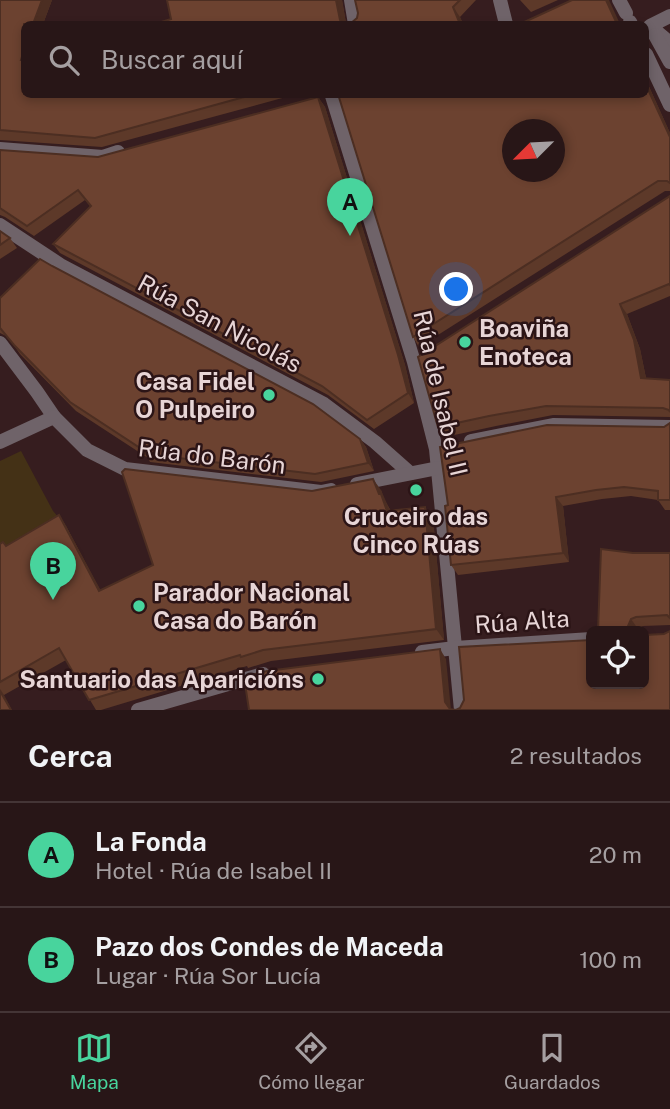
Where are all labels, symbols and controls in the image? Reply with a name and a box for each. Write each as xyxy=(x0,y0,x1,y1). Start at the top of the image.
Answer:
search box xyxy=(21,21,649,98)
icon: search xyxy=(45,41,83,79)
text: Buscar aquí xyxy=(101,44,243,75)
north arrow xyxy=(502,119,565,182)
pin: A xyxy=(327,178,373,236)
street label: Rúa San Nicolás xyxy=(133,268,307,378)
your location xyxy=(439,272,473,306)
street label: Rúa de Isabel II xyxy=(408,307,474,479)
place label: Boaviña Enoteca xyxy=(479,314,572,370)
marker: Boaviña Enoteca xyxy=(457,334,473,350)
place label: Casa Fidel O Pulpeiro xyxy=(135,367,255,423)
marker: Casa Fidel O Pulpeiro xyxy=(261,387,277,403)
street label: Rúa do Barón xyxy=(137,433,287,479)
marker: Cruceiro das Cinco Rúas xyxy=(408,482,424,498)
place label: Cruceiro das Cinco Rúas xyxy=(344,502,488,558)
pin: B xyxy=(30,542,76,600)
place label: Parador Nacional Casa do Barón xyxy=(153,578,350,634)
marker: Parador Nacional Casa do Barón xyxy=(131,598,147,614)
street label: Rúa Alta xyxy=(474,604,570,638)
map controls xyxy=(586,626,649,689)
button: locate xyxy=(586,626,649,689)
place label: Santuario das Aparicións xyxy=(19,665,304,693)
marker: Santuario das Aparicións xyxy=(310,671,326,687)
text: Cerca xyxy=(28,738,113,774)
text: 2 resultados xyxy=(510,742,642,769)
text: La Fonda xyxy=(95,826,207,857)
text: A xyxy=(43,841,59,868)
text: 20 m xyxy=(589,841,642,868)
text: Hotel · Rúa de Isabel II xyxy=(95,857,332,884)
text: Pazo dos Condes de Maceda xyxy=(95,931,444,962)
text: B xyxy=(43,946,59,973)
text: 100 m xyxy=(579,946,642,973)
text: Lugar · Rúa Sor Lucía xyxy=(95,962,321,989)
tab: Mapa xyxy=(70,1029,119,1093)
tab: Cómo llegar xyxy=(258,1029,365,1093)
tab: Guardados xyxy=(504,1029,600,1093)

